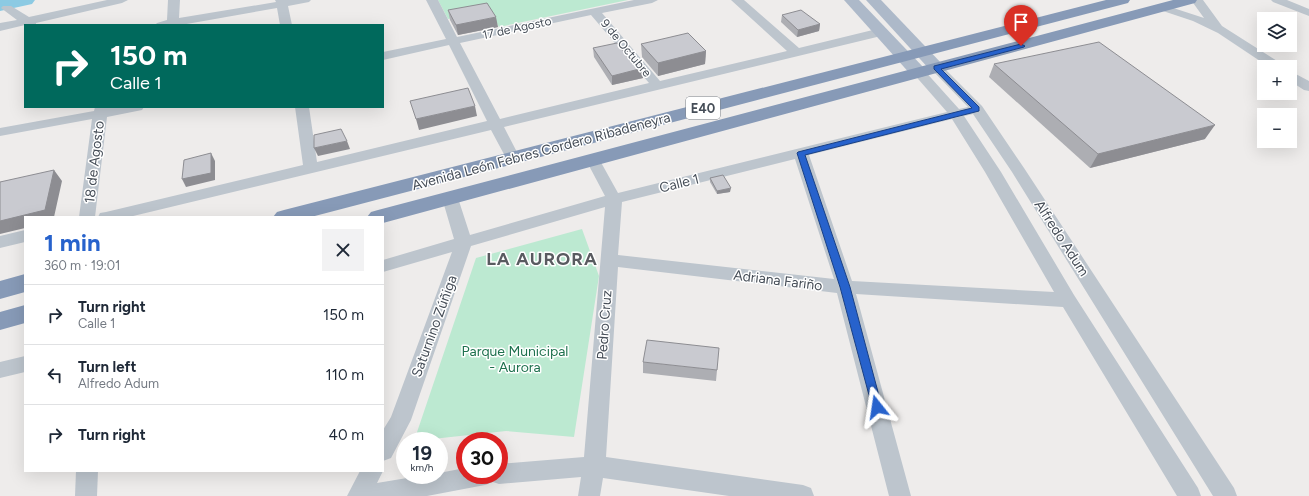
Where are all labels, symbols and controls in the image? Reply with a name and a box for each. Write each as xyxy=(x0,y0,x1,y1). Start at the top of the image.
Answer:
pin xyxy=(1004,5,1038,46)
icon: arrive xyxy=(1010,11,1032,33)
map controls xyxy=(1257,12,1297,148)
button: layers xyxy=(1257,12,1297,52)
street label: 17 de Agosto xyxy=(481,14,553,42)
street label: 9 de Octubre xyxy=(598,16,654,80)
text: 150 m xyxy=(110,38,187,72)
icon: right xyxy=(44,40,96,92)
button: + xyxy=(1257,60,1297,100)
text: Calle 1 xyxy=(110,72,162,94)
road number: E40 xyxy=(686,97,720,119)
button: − xyxy=(1257,108,1297,148)
street label: Avenida León Febres Cordero Ribadeneyra xyxy=(410,109,672,194)
street label: 18 de Agosto xyxy=(81,120,108,204)
street label: Calle 1 xyxy=(658,170,701,197)
street label: Alfredo Adum xyxy=(1031,197,1092,280)
text: 1 min xyxy=(44,228,101,257)
button: close xyxy=(322,229,364,271)
district label: LA AURORA xyxy=(486,248,598,270)
text: 360 m · 19:01 xyxy=(44,258,120,273)
street label: Adriana Fariño xyxy=(732,267,823,294)
street label: Saturnino Zúñiga xyxy=(408,273,461,379)
street label: Pedro Cruz xyxy=(594,290,615,360)
text: Turn right xyxy=(78,298,146,316)
icon: right xyxy=(44,304,66,326)
text: 150 m xyxy=(323,306,364,324)
text: Calle 1 xyxy=(78,316,115,331)
park label: Parque Municipal - Aurora xyxy=(462,343,568,376)
text: Turn left xyxy=(78,358,136,376)
icon: left xyxy=(44,364,66,386)
text: 110 m xyxy=(326,366,364,384)
text: Alfredo Adum xyxy=(78,376,159,391)
position arrow xyxy=(856,386,898,428)
icon: right xyxy=(44,424,66,446)
text: Turn right xyxy=(78,426,146,444)
text: 40 m xyxy=(329,426,364,444)
speed limit sign: 30 xyxy=(456,432,508,484)
text: 19 xyxy=(412,441,432,465)
text: km/h xyxy=(411,461,433,474)

